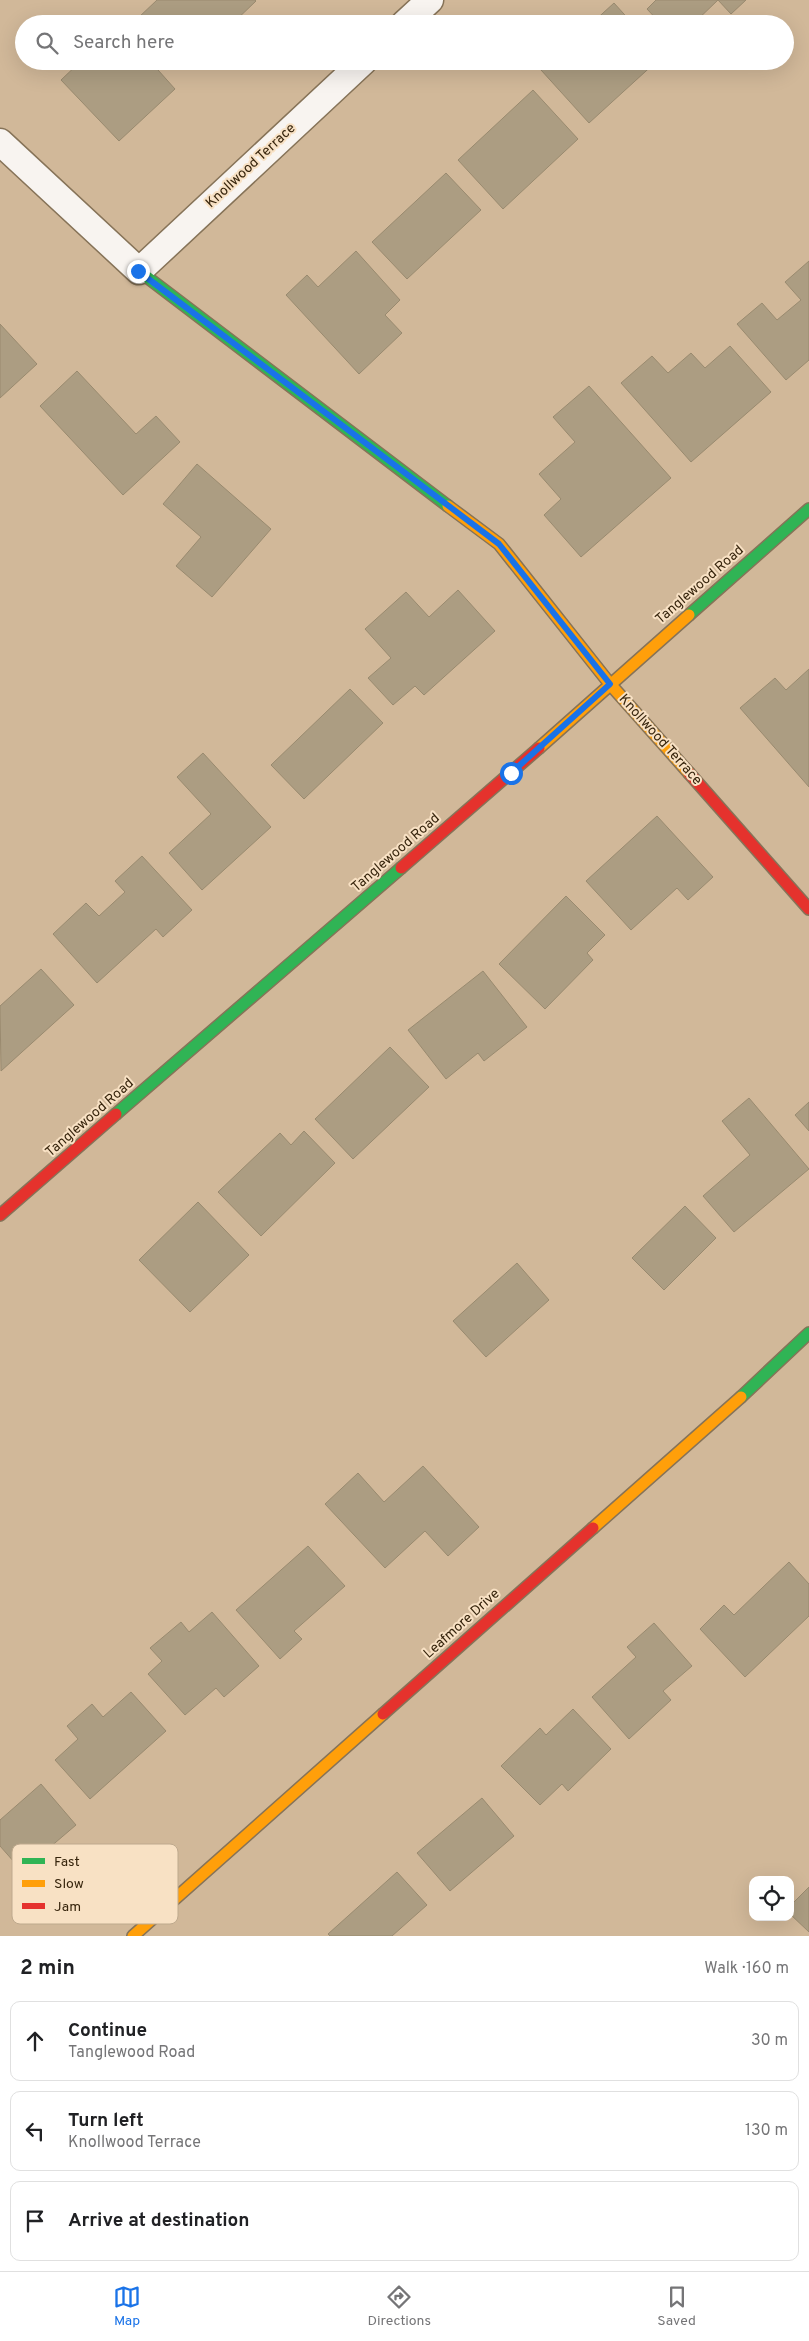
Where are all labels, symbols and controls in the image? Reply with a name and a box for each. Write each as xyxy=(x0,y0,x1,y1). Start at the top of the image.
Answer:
search box xyxy=(15,15,794,70)
icon: search xyxy=(33,29,61,57)
text: Search here xyxy=(73,31,175,55)
street label: Knollwood Terrace xyxy=(203,120,299,212)
route end xyxy=(127,260,150,283)
street label: Tanglewood Road xyxy=(652,542,748,628)
street label: Knollwood Terrace xyxy=(615,691,705,789)
route start xyxy=(500,762,523,785)
street label: Tanglewood Road xyxy=(348,810,444,896)
street label: Tanglewood Road xyxy=(42,1075,138,1161)
street label: Leafmore Drive xyxy=(421,1585,503,1663)
legend xyxy=(12,1844,178,1924)
text: Fast xyxy=(54,1854,80,1871)
text: Slow xyxy=(54,1876,84,1893)
map controls xyxy=(749,1876,794,1921)
button: locate xyxy=(749,1876,794,1921)
text: Jam xyxy=(54,1899,81,1916)
text: 2 min xyxy=(20,1955,75,1982)
text: Walk · 160 m xyxy=(704,1959,789,1979)
text: Continue xyxy=(68,2019,147,2043)
icon: ahead xyxy=(21,2027,49,2055)
text: 30 m xyxy=(751,2031,788,2051)
text: Tanglewood Road xyxy=(68,2043,195,2063)
text: Turn left xyxy=(68,2109,144,2133)
icon: left xyxy=(21,2117,49,2145)
text: 130 m xyxy=(745,2121,788,2141)
text: Knollwood Terrace xyxy=(68,2133,201,2153)
icon: arrive xyxy=(21,2207,49,2235)
text: Arrive at destination xyxy=(68,2209,249,2233)
tab: Map xyxy=(113,2283,141,2330)
tab: Directions xyxy=(367,2283,431,2330)
tab: Saved xyxy=(657,2283,696,2330)

